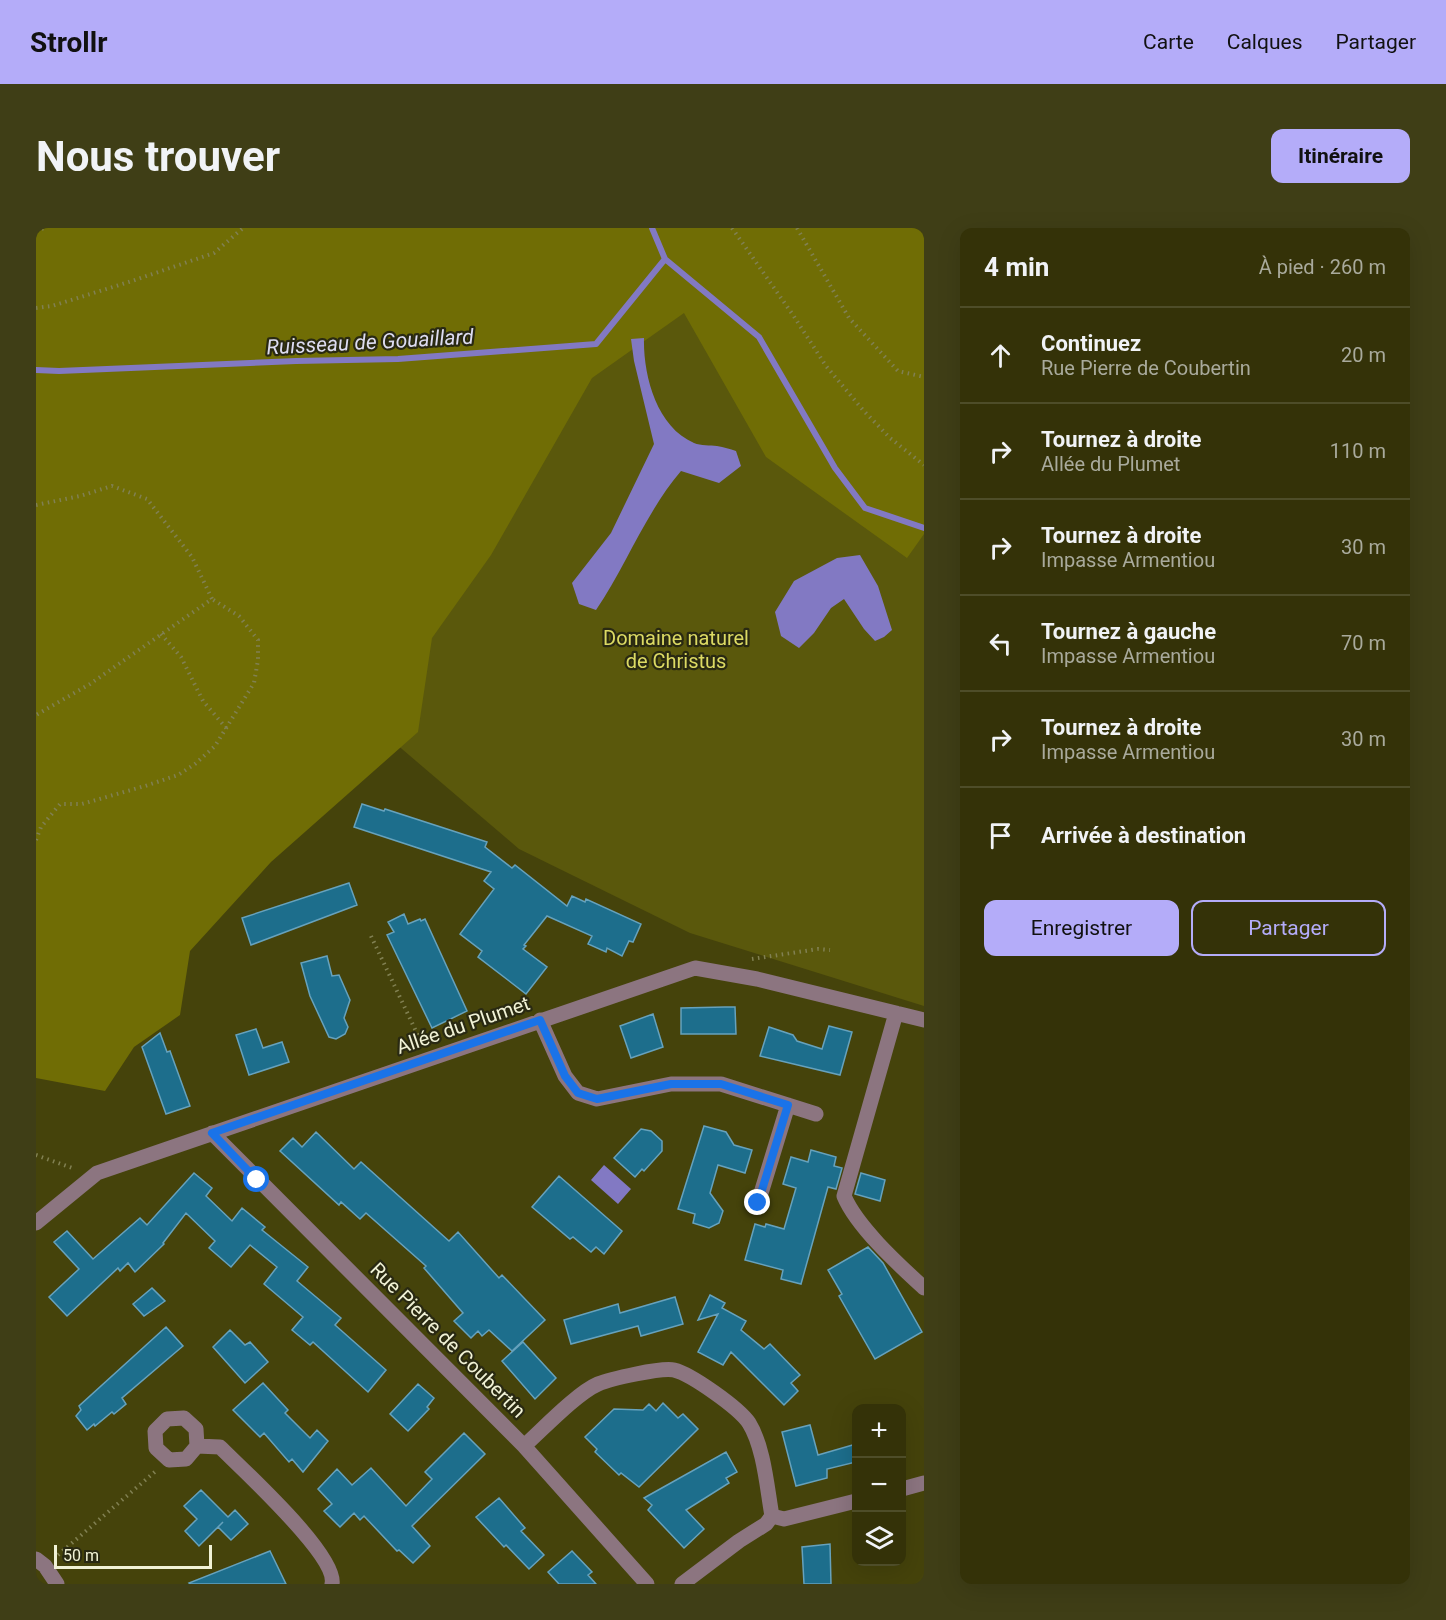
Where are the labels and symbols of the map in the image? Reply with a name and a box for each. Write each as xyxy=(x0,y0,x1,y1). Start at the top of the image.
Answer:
water label: Ruisseau de Gouaillard xyxy=(266,325,475,359)
park label: Domaine naturel de Christus xyxy=(603,626,749,673)
street label: Allée du Plumet xyxy=(393,991,533,1059)
route start xyxy=(243,1166,269,1192)
route end xyxy=(744,1189,770,1215)
street label: Rue Pierre de Coubertin xyxy=(365,1257,531,1423)
scale bar xyxy=(54,1542,212,1570)

